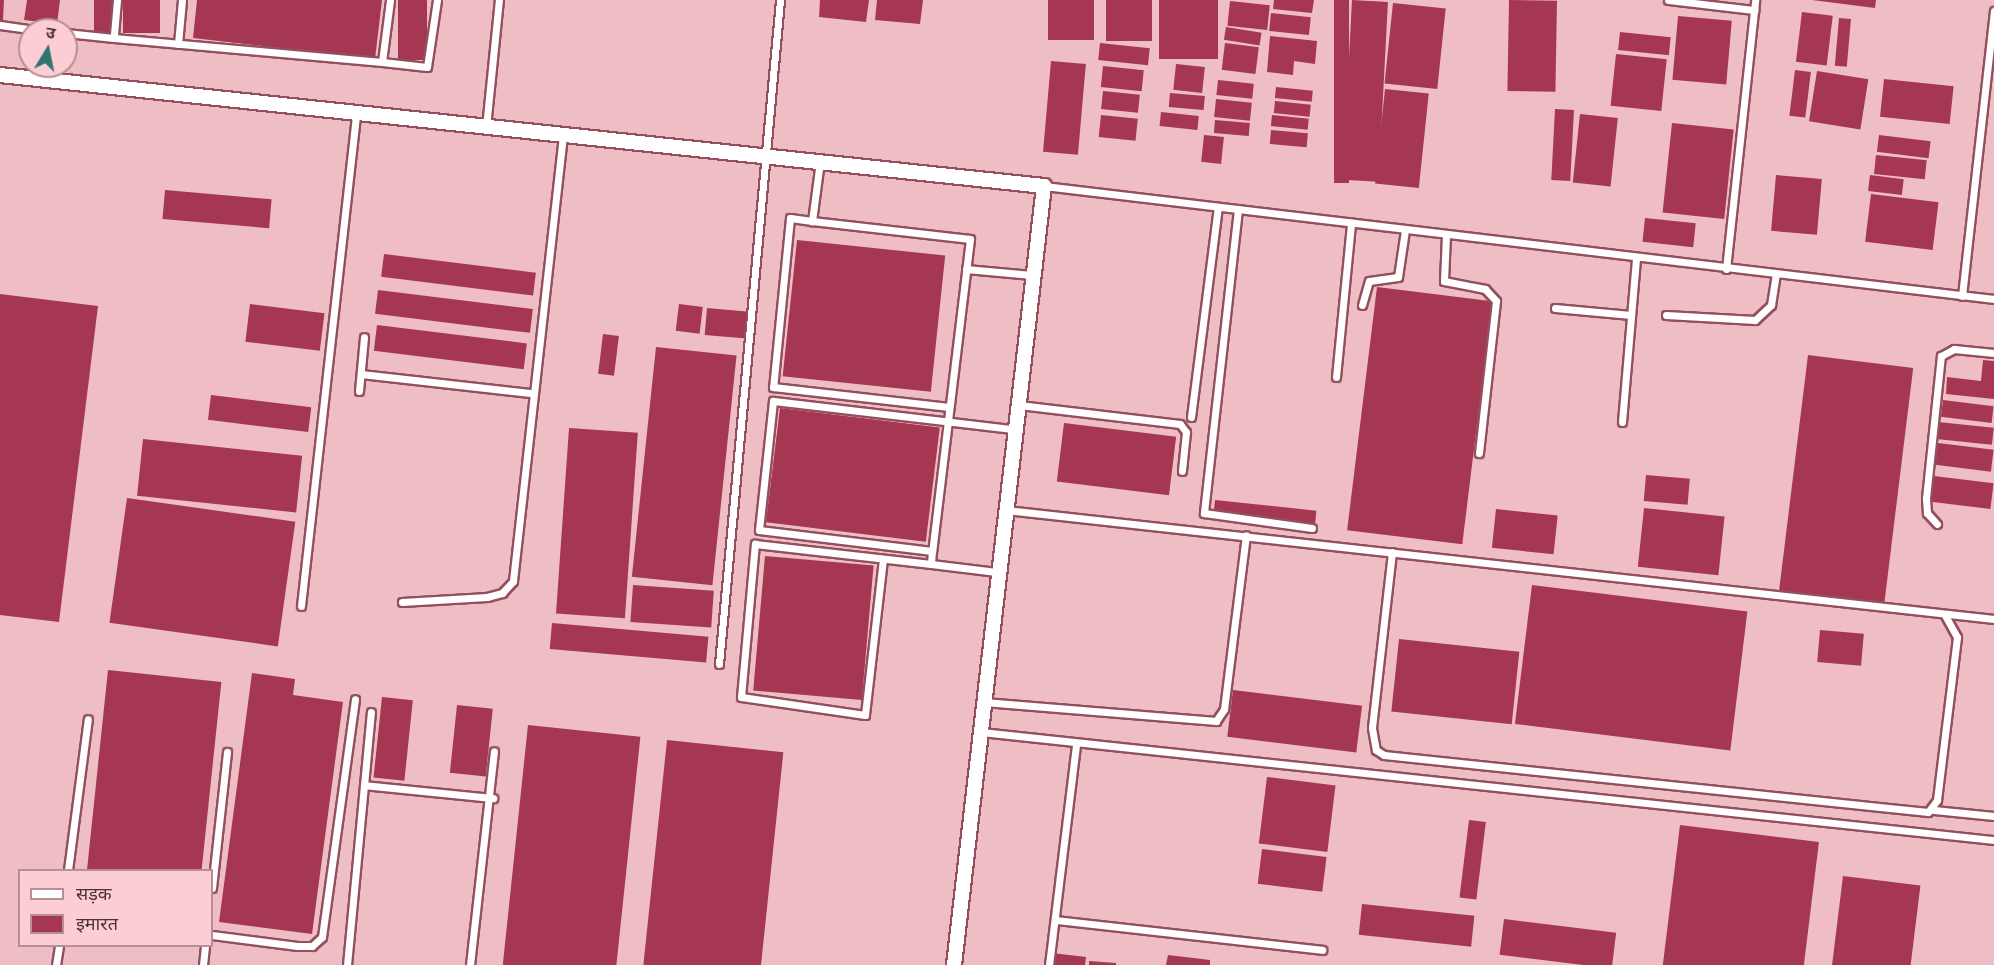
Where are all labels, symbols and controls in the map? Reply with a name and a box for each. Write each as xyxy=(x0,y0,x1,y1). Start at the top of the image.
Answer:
north arrow xyxy=(18,18,78,78)
text: उ xyxy=(45,22,57,42)
legend xyxy=(18,869,213,947)
text: सड़क xyxy=(76,882,112,904)
text: इमारत xyxy=(76,912,118,934)

